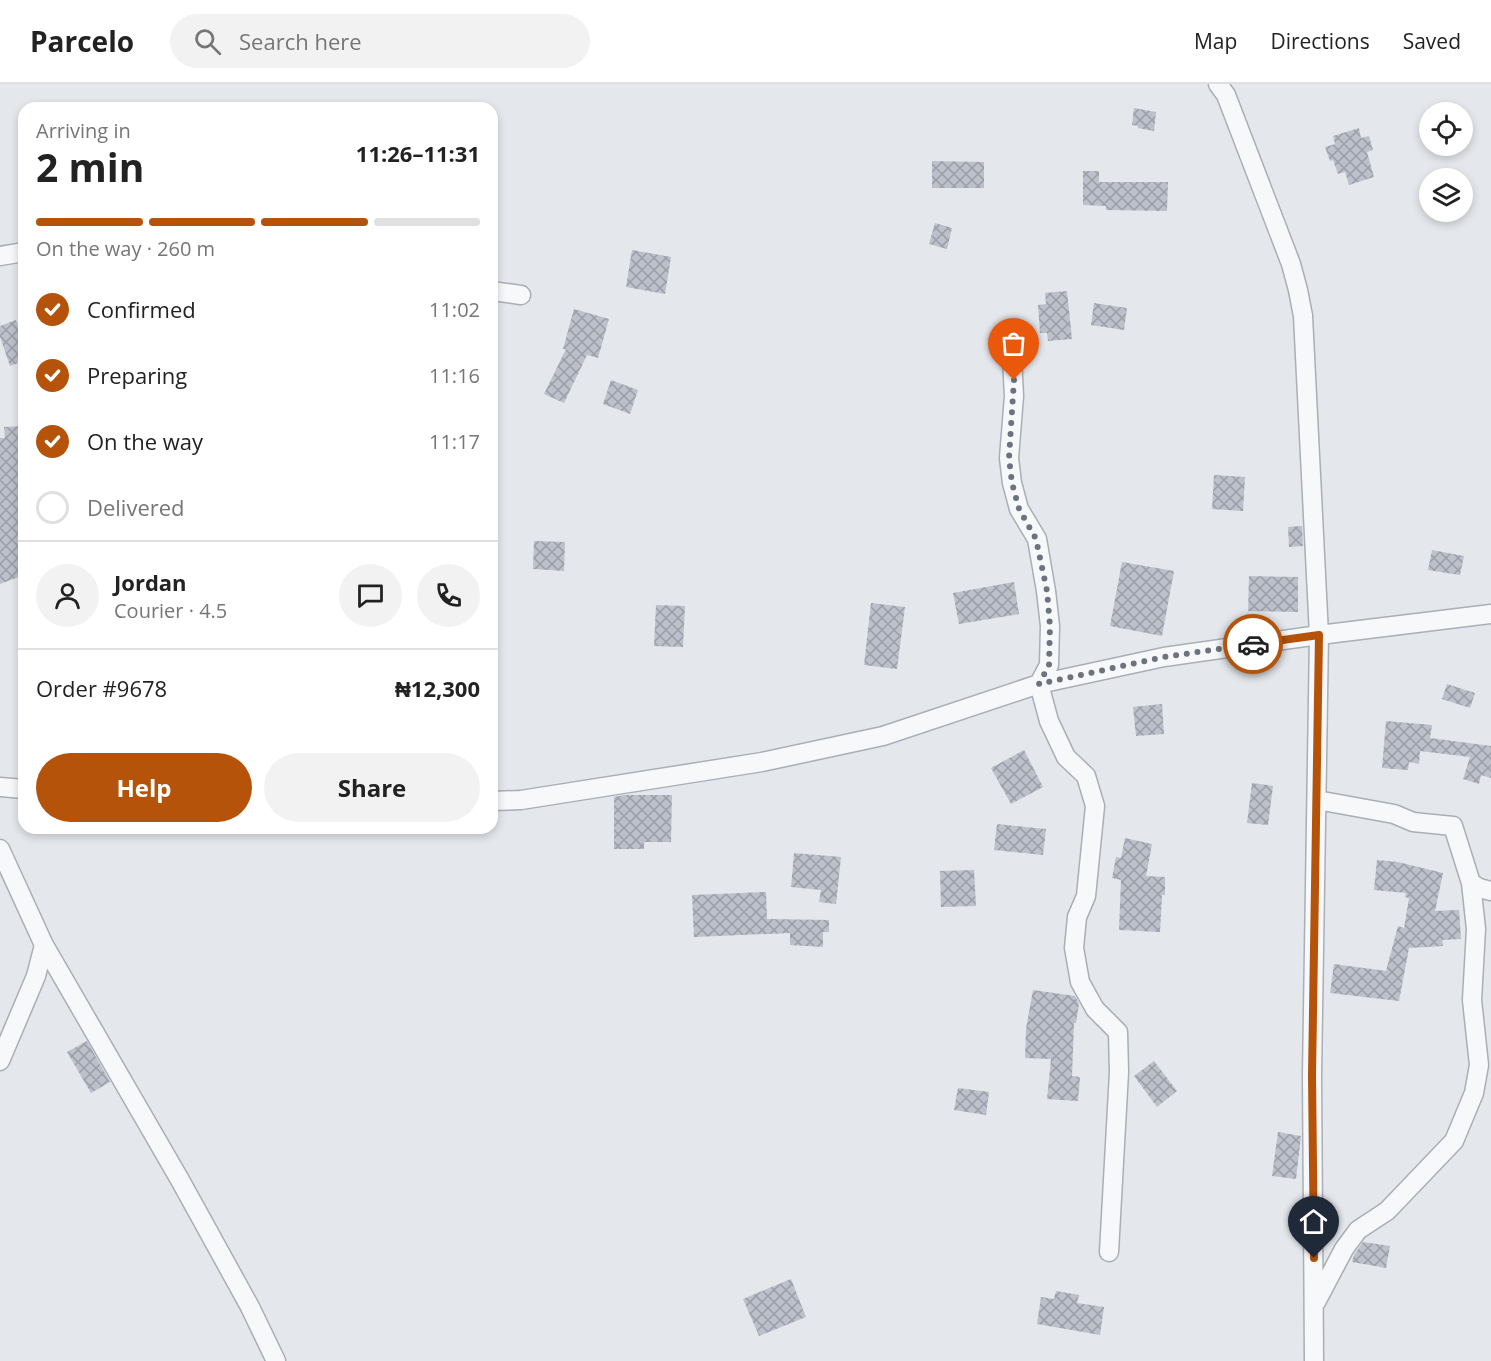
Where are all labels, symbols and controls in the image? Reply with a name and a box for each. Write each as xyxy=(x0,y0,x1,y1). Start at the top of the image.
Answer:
search box xyxy=(170,14,590,68)
text: Parcelo xyxy=(30,22,134,60)
icon: search xyxy=(191,25,224,58)
text: Search here xyxy=(239,26,362,56)
text: Map xyxy=(1194,27,1237,55)
text: Directions xyxy=(1270,27,1370,55)
text: Saved xyxy=(1403,27,1461,55)
map controls xyxy=(1419,102,1473,222)
button: locate xyxy=(1419,102,1473,156)
text: Arriving in xyxy=(36,117,131,144)
text: 11:26–11:31 xyxy=(356,138,480,168)
text: 2 min xyxy=(36,140,144,193)
button: layers xyxy=(1419,168,1473,222)
text: On the way · 260 m xyxy=(36,235,215,262)
icon: check xyxy=(36,293,69,326)
text: Confirmed xyxy=(87,294,196,324)
text: 11:02 xyxy=(429,296,480,323)
pin xyxy=(988,318,1039,380)
icon: bag xyxy=(997,327,1030,360)
icon: check xyxy=(36,359,69,392)
text: Preparing xyxy=(87,360,187,390)
text: 11:16 xyxy=(429,362,480,389)
icon: check xyxy=(36,425,69,458)
text: On the way xyxy=(87,426,203,456)
text: 11:17 xyxy=(429,428,480,455)
text: Delivered xyxy=(87,492,185,522)
button: person xyxy=(36,564,99,627)
button: chat xyxy=(339,564,402,627)
button: phone xyxy=(417,564,480,627)
text: Jordan xyxy=(114,567,187,597)
text: Courier · 4.5 xyxy=(114,597,227,624)
courier xyxy=(1223,614,1283,674)
icon: car xyxy=(1237,628,1270,661)
text: Order #9678 xyxy=(36,673,167,703)
text: ₦12,300 xyxy=(395,673,480,703)
button: Help xyxy=(36,753,252,822)
button: Share xyxy=(264,753,480,822)
pin xyxy=(1288,1196,1339,1258)
icon: home xyxy=(1297,1205,1330,1238)

